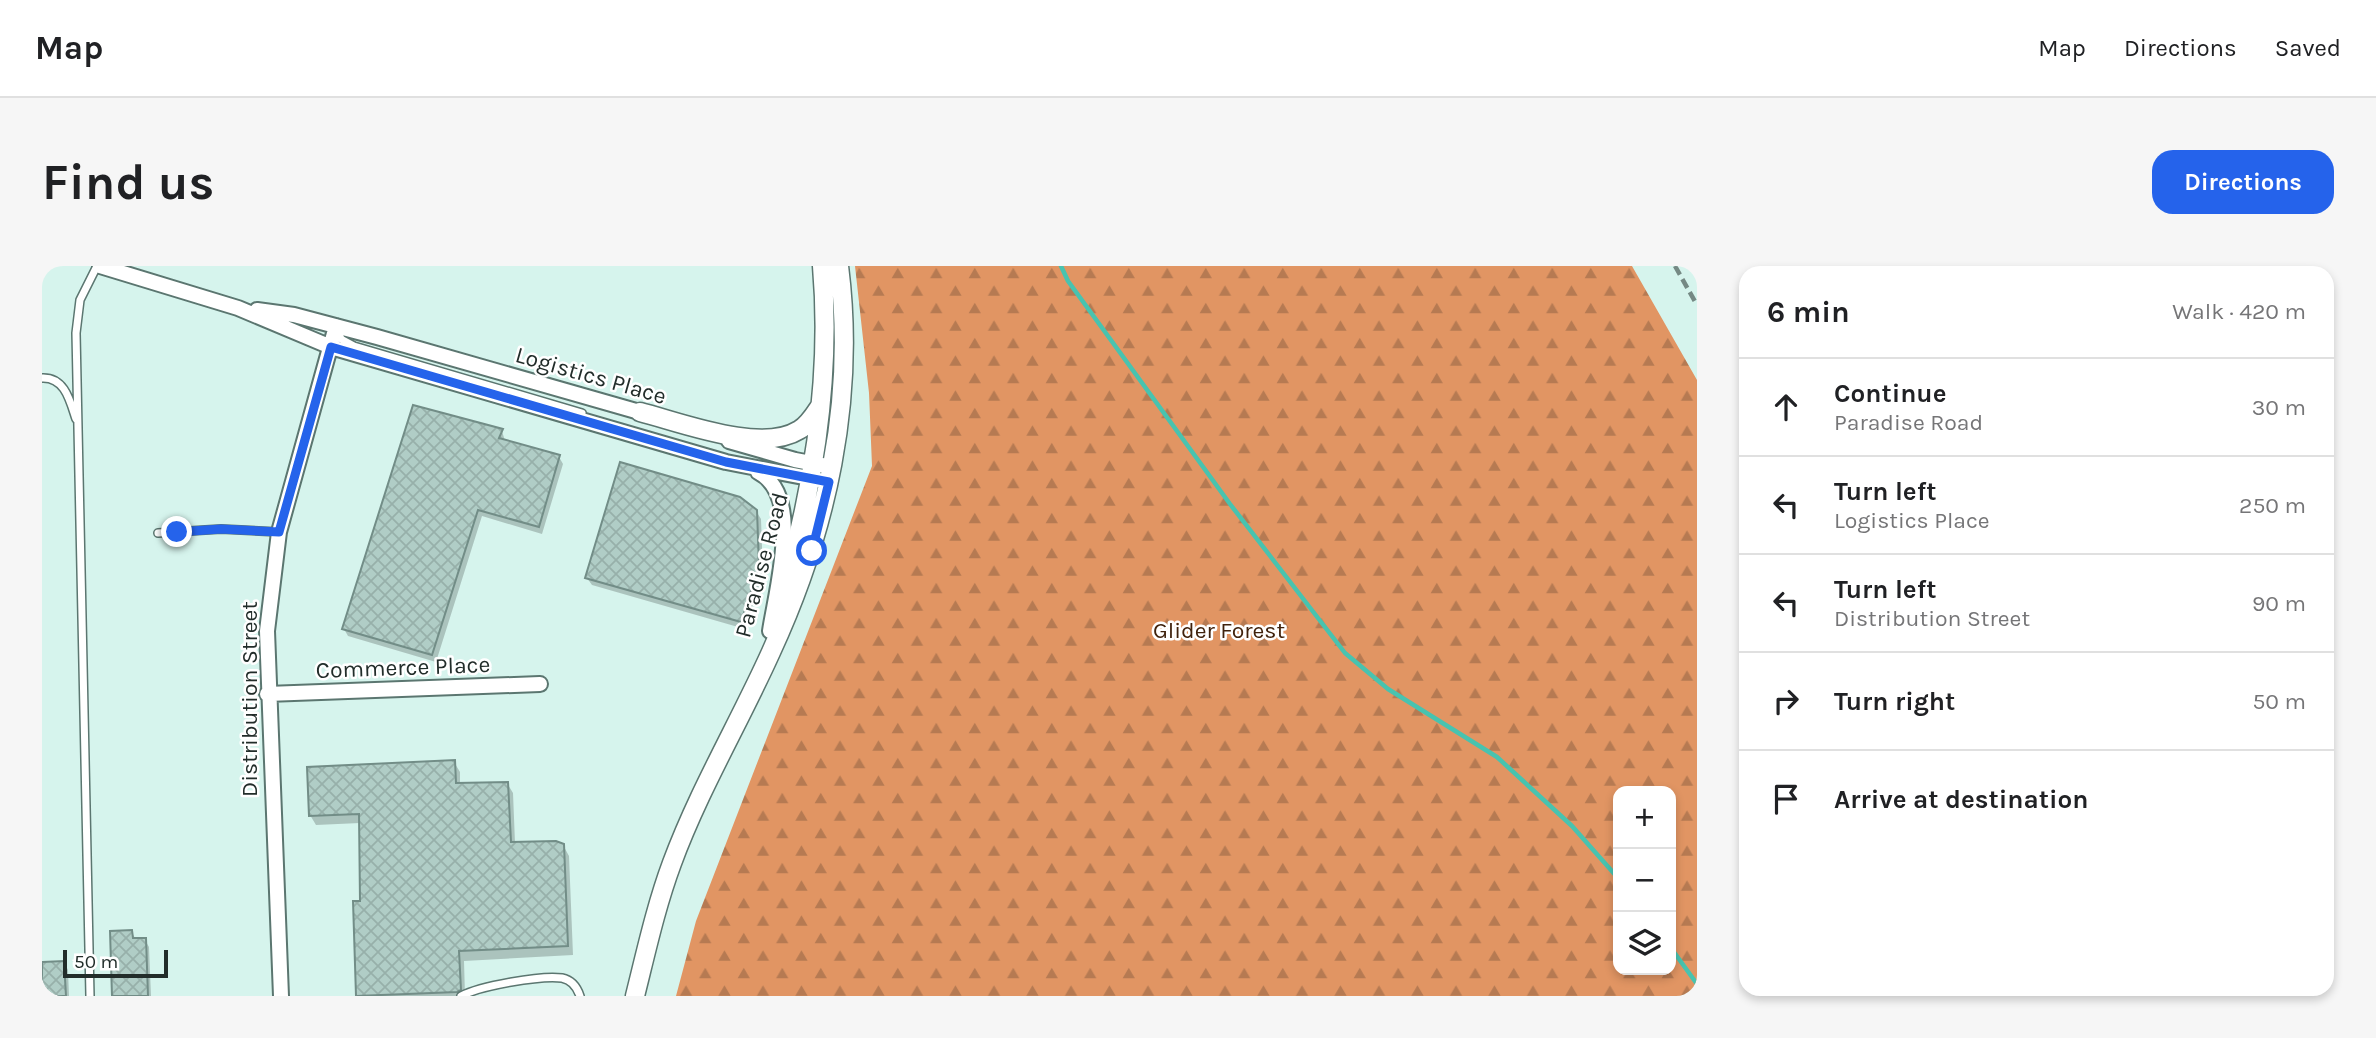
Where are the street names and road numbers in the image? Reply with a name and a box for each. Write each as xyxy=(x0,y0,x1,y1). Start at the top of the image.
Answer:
street label: Logistics Place xyxy=(512,341,669,410)
street label: Paradise Road xyxy=(729,490,794,641)
street label: Distribution Street xyxy=(236,601,263,797)
street label: Commerce Place xyxy=(315,651,491,684)

